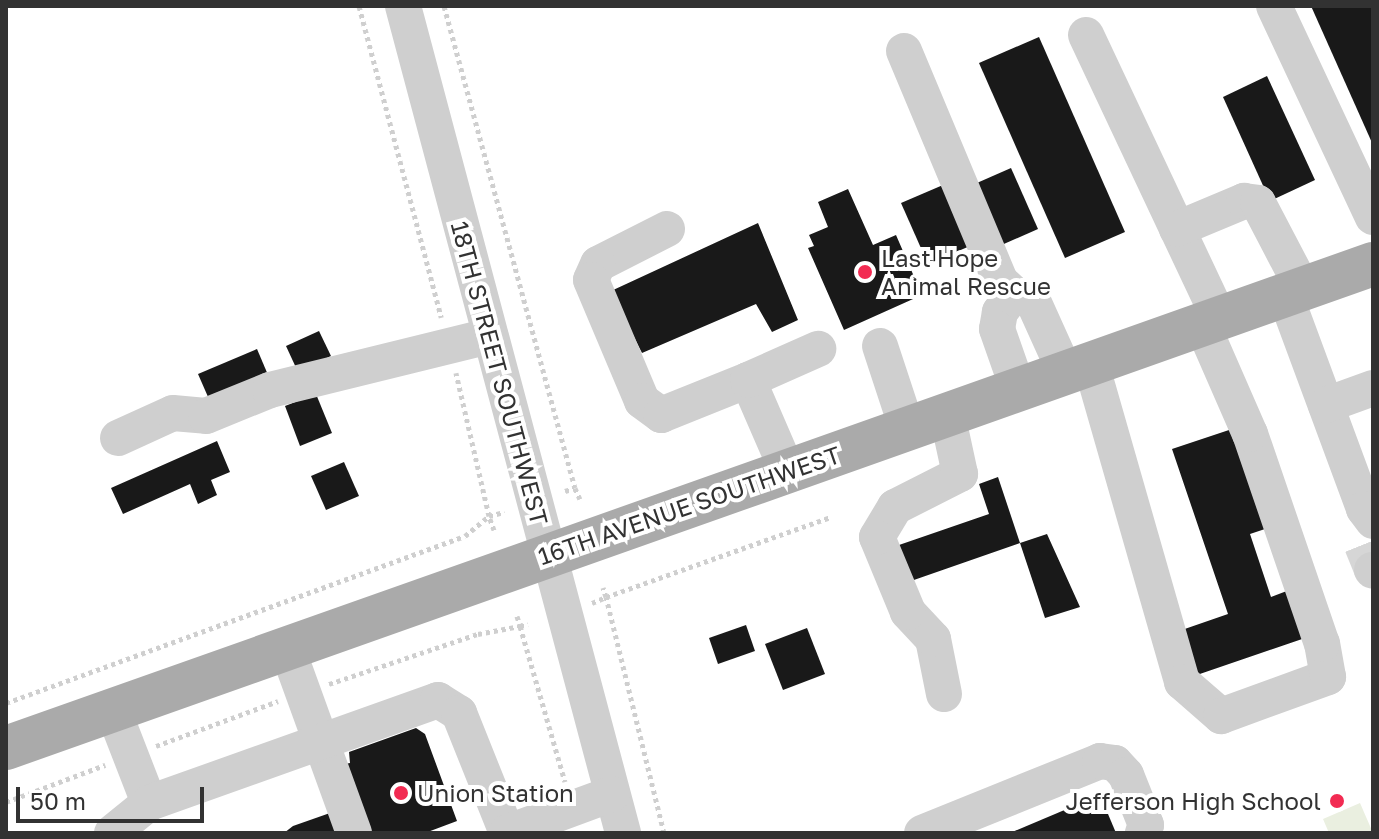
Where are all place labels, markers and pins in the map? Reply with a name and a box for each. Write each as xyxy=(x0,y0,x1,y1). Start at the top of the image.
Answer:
place label: Last Hope Animal Rescue xyxy=(881,244,1051,300)
marker: Last Hope Animal Rescue xyxy=(856,263,874,281)
place label: Union Station xyxy=(417,779,574,807)
marker: Union Station xyxy=(392,784,410,802)
place label: Jefferson High School xyxy=(1065,787,1321,815)
marker: Jefferson High School xyxy=(1328,792,1346,810)

